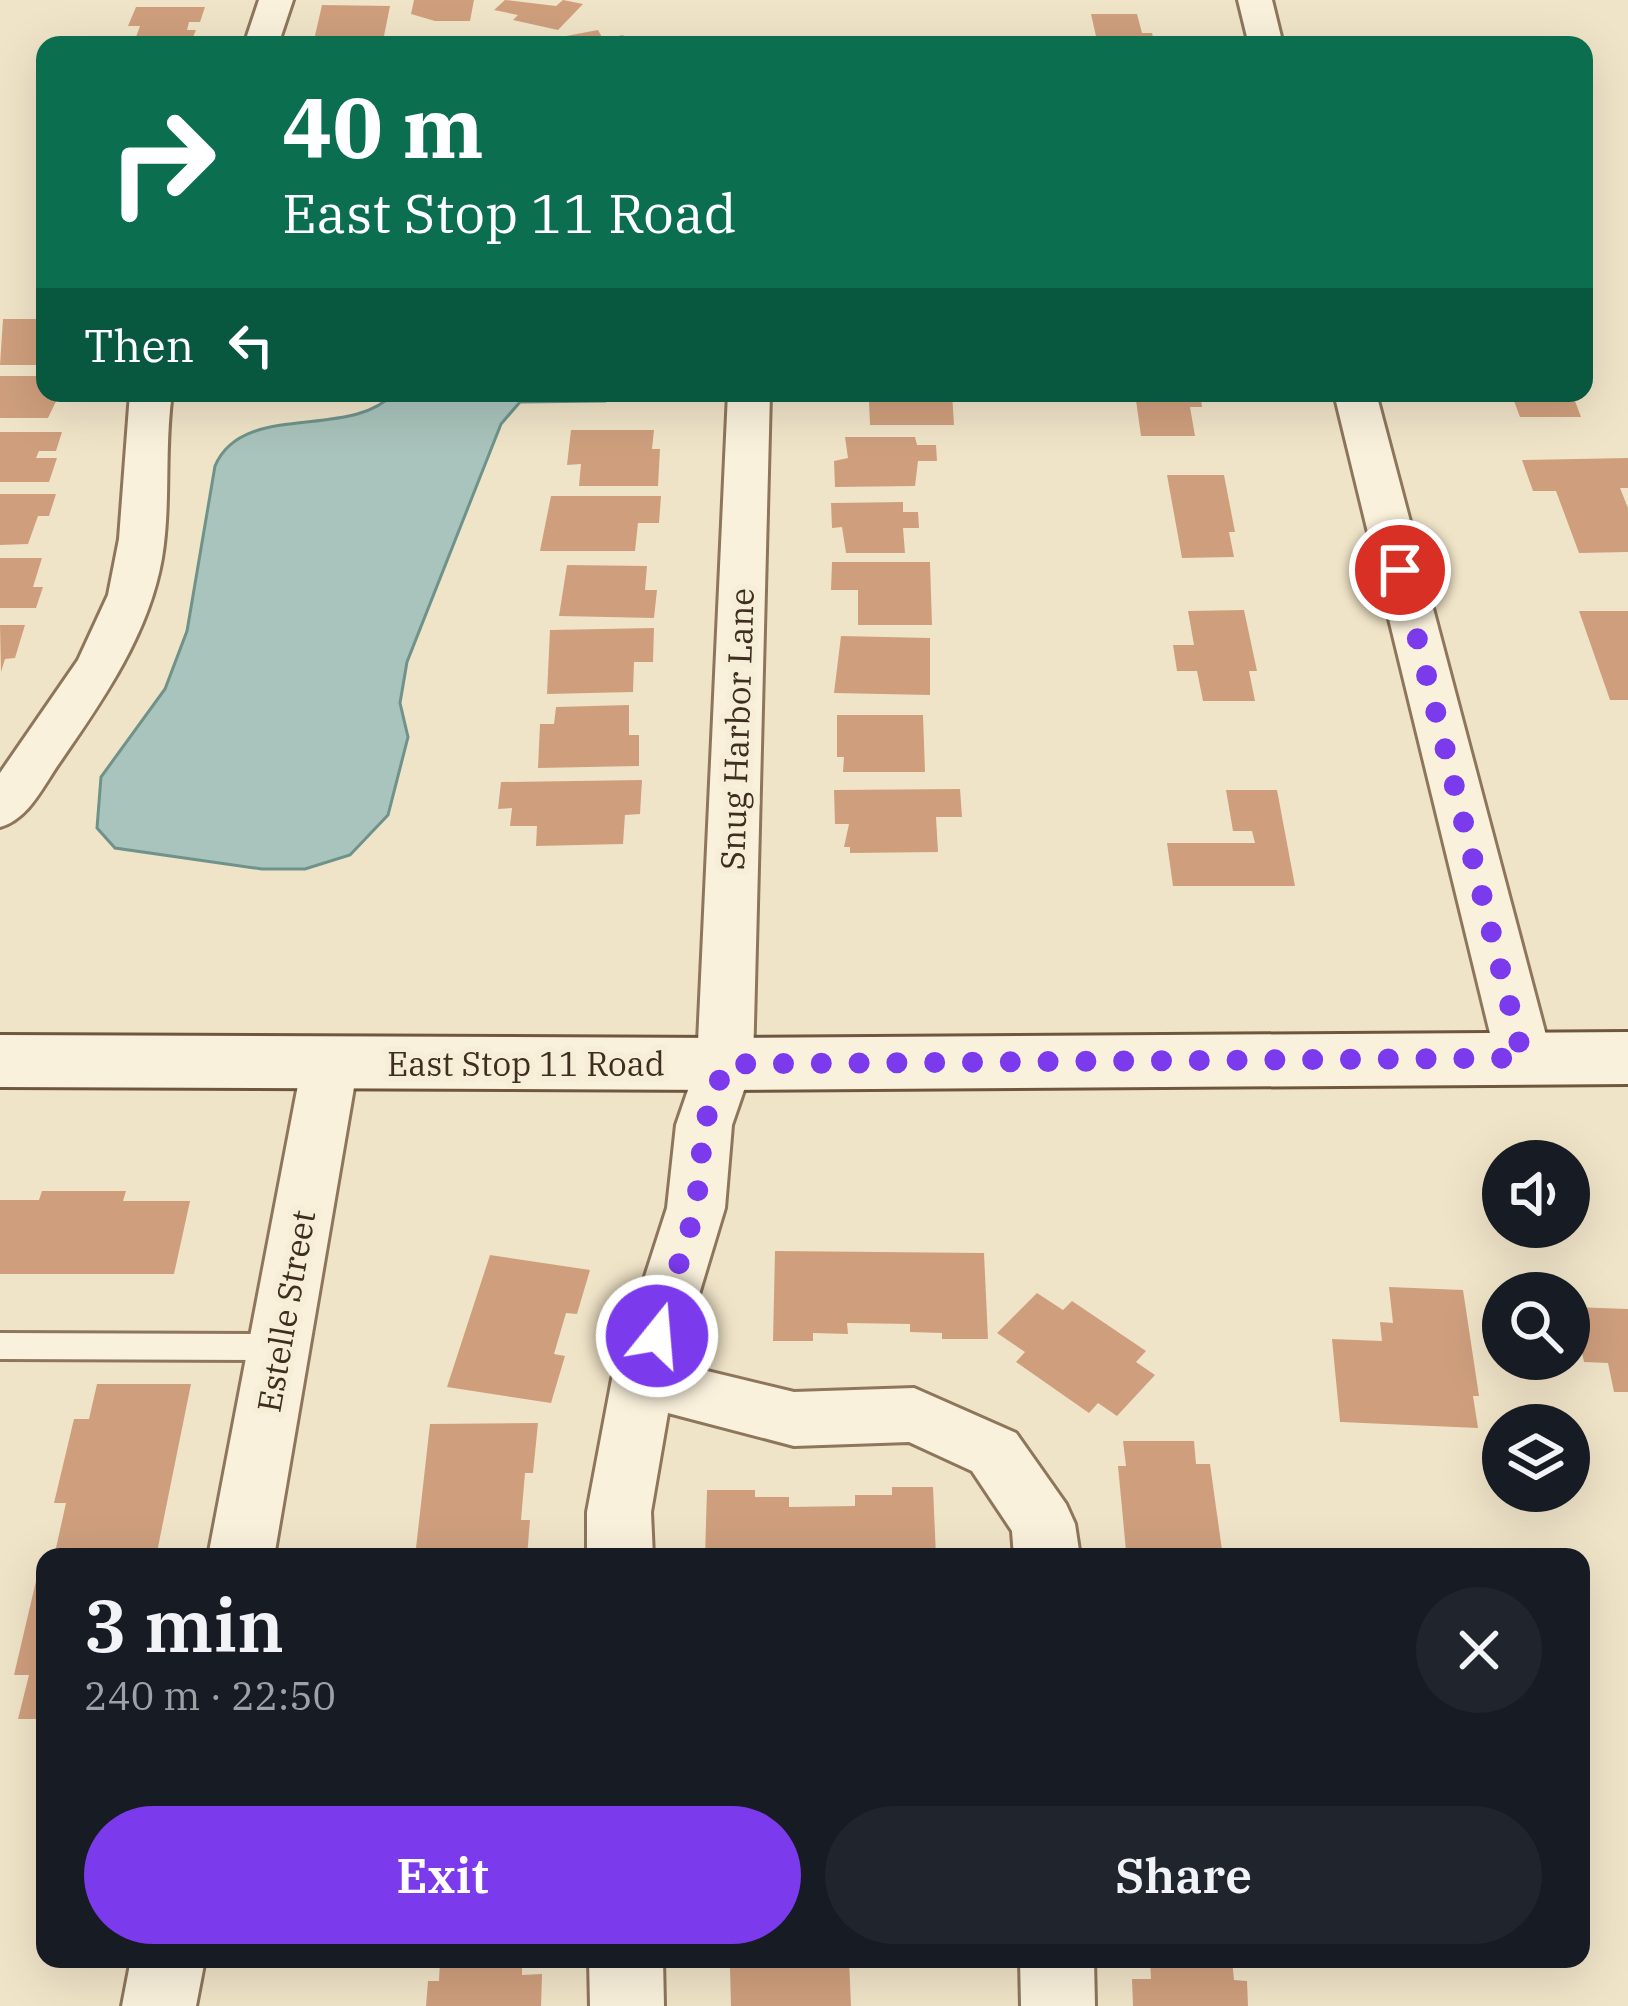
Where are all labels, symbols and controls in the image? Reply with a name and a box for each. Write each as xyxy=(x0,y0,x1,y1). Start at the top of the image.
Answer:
text: 40 m xyxy=(282,72,484,181)
icon: right xyxy=(84,84,240,240)
text: East Stop 11 Road xyxy=(282,178,737,248)
icon: left xyxy=(218,312,284,378)
text: Then xyxy=(84,316,194,374)
pin xyxy=(1349,519,1451,621)
icon: arrive xyxy=(1367,537,1433,603)
street label: Snug Harbor Lane xyxy=(710,587,763,871)
street label: East Stop 11 Road xyxy=(387,1042,665,1085)
map controls xyxy=(1482,1140,1590,1512)
button: sound xyxy=(1482,1140,1590,1248)
street label: Estelle Street xyxy=(247,1207,324,1415)
button: search xyxy=(1482,1272,1590,1380)
position arrow xyxy=(594,1273,720,1399)
button: layers xyxy=(1482,1404,1590,1512)
text: 3 min xyxy=(84,1578,284,1672)
button: close xyxy=(1416,1587,1542,1713)
text: 240 m · 22:50 xyxy=(84,1670,336,1721)
button: Exit xyxy=(84,1806,801,1944)
button: Share xyxy=(825,1806,1542,1944)

